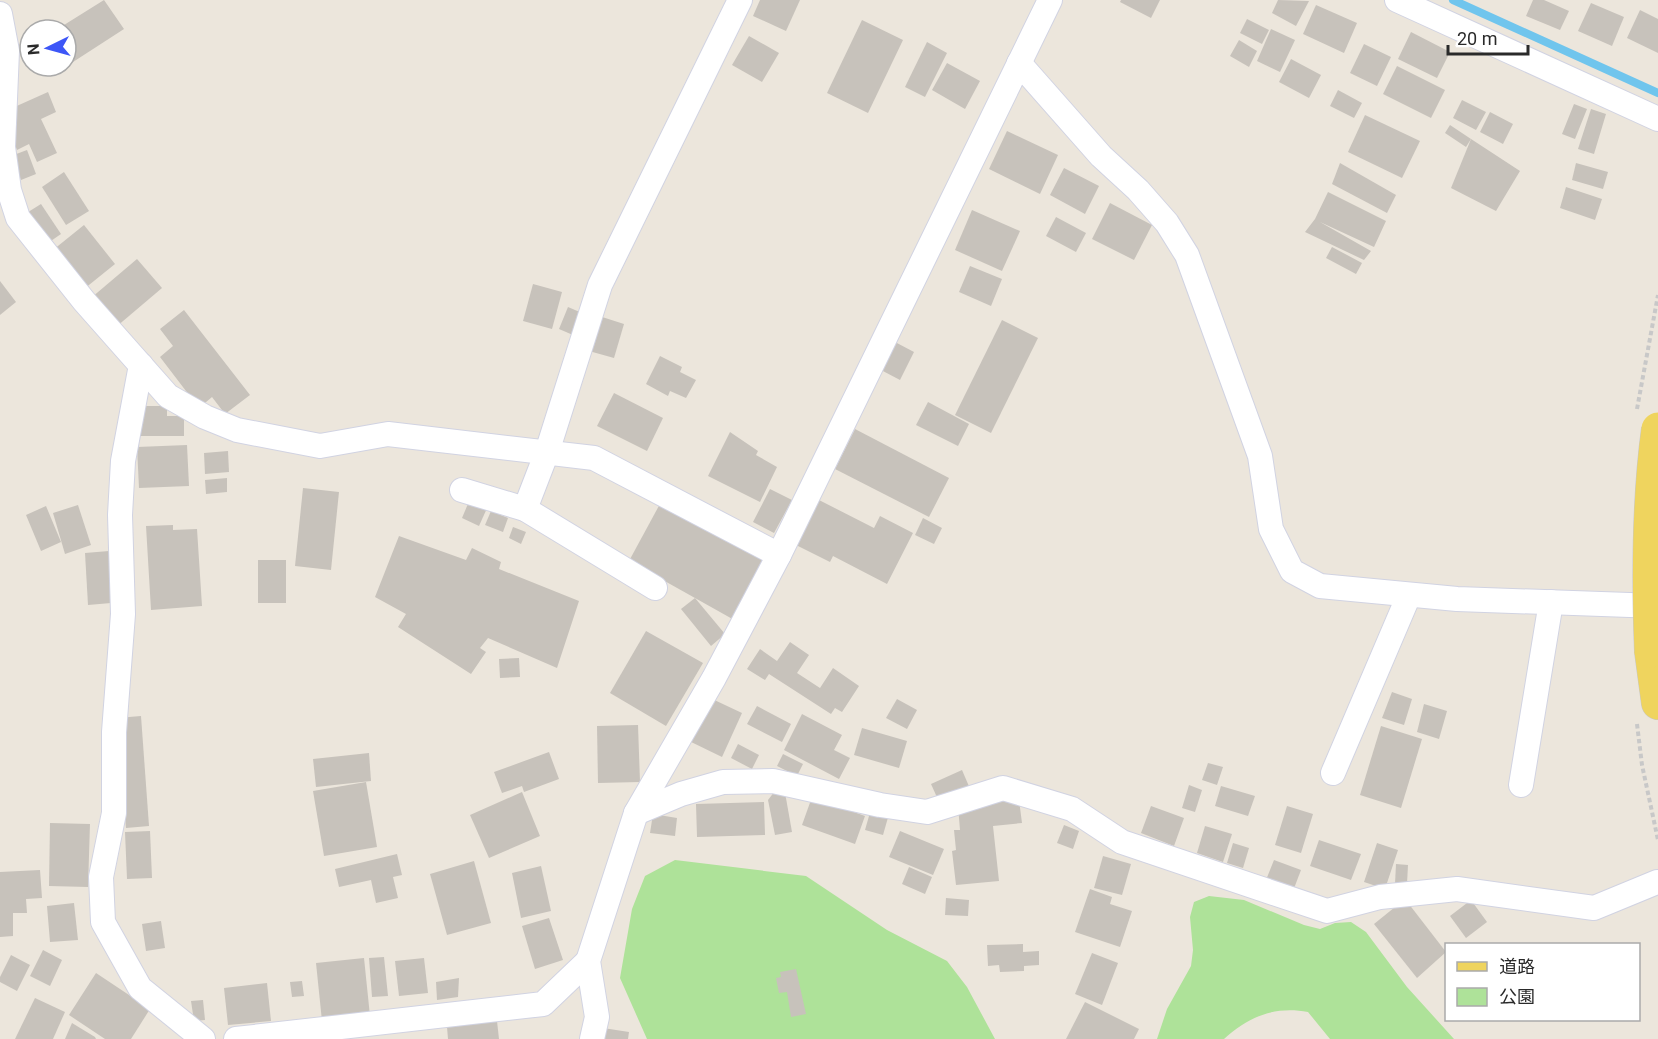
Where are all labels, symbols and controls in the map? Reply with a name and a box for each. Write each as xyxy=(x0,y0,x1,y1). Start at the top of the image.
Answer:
north arrow xyxy=(18,18,78,78)
scale bar xyxy=(1448,18,1528,56)
text: 20 m xyxy=(1457,28,1497,49)
text: N xyxy=(24,43,44,56)
legend xyxy=(1445,943,1640,1021)
text: 道路 xyxy=(1499,956,1535,977)
text: 公園 xyxy=(1499,986,1535,1007)

